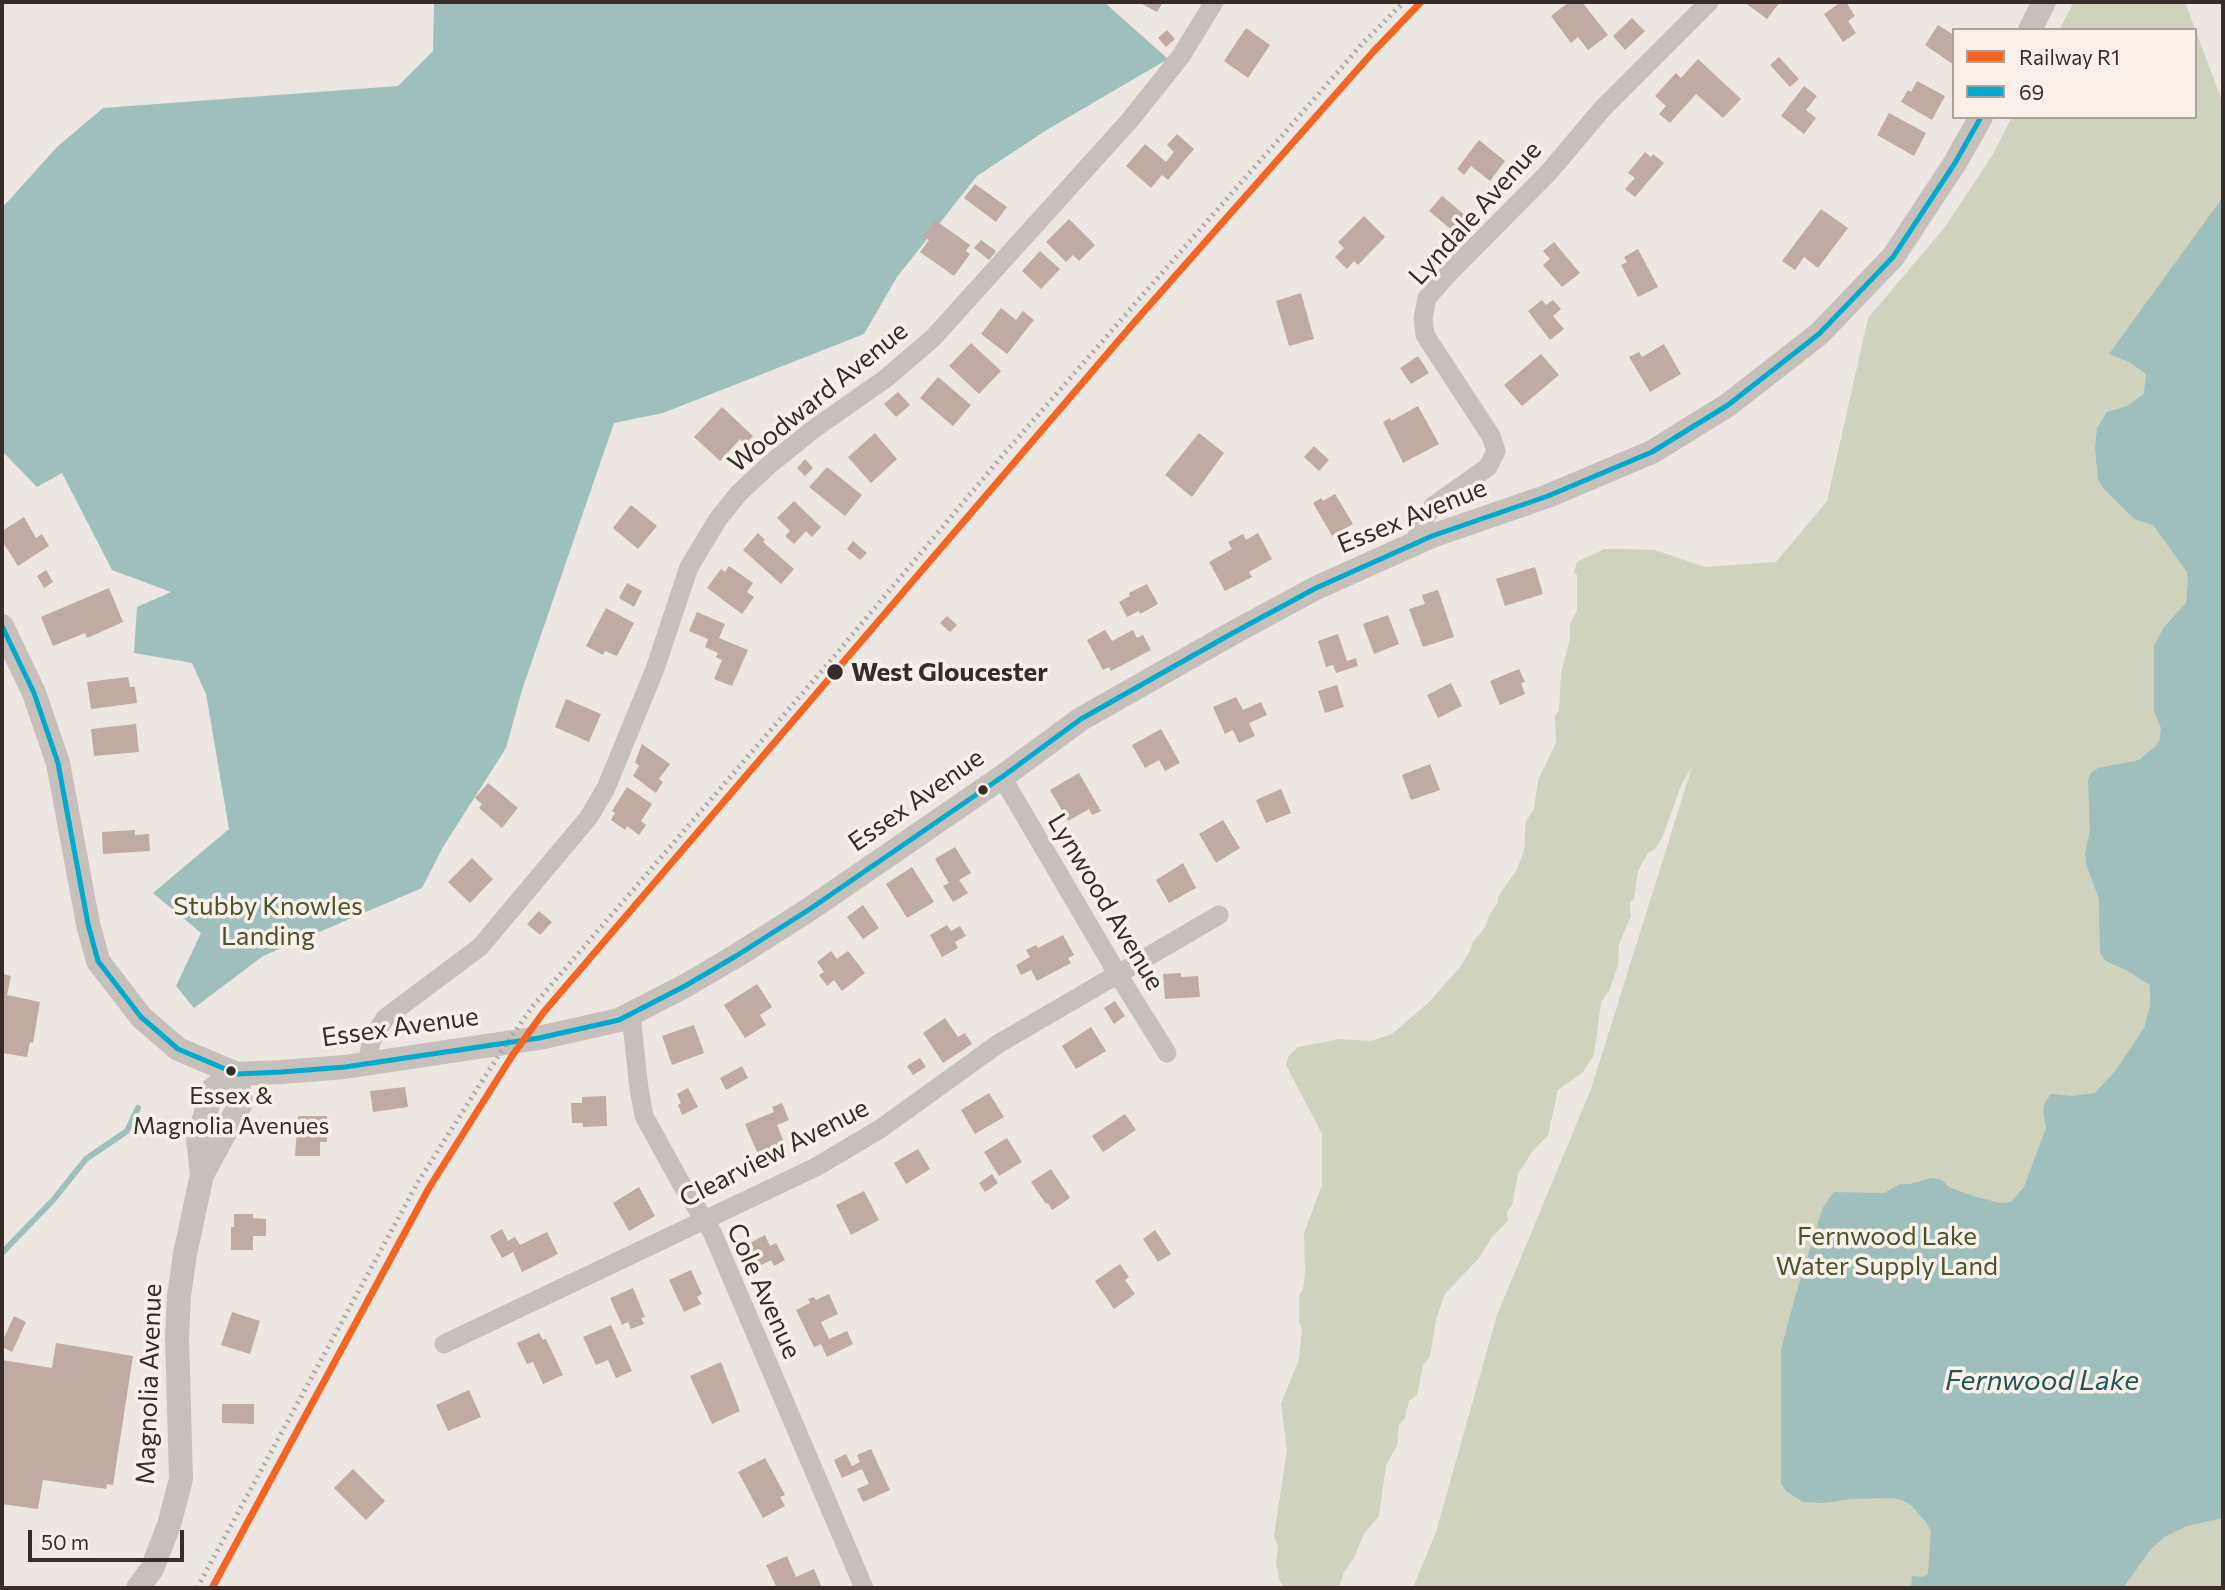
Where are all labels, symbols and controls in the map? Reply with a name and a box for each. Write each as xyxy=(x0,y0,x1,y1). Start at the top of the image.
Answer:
legend xyxy=(1952,28,2197,119)
text: Railway R1 xyxy=(2019,44,2120,69)
text: 69 xyxy=(2019,79,2044,104)
street label: Lyndale Avenue xyxy=(1402,135,1548,291)
street label: Woodward Avenue xyxy=(722,315,914,479)
street label: Essex Avenue xyxy=(1333,472,1491,560)
place label: West Gloucester xyxy=(851,656,1048,688)
marker: West Gloucester xyxy=(825,662,845,682)
street label: Essex Avenue xyxy=(842,742,990,858)
unlabelled marker xyxy=(976,783,990,797)
street label: Lynwood Avenue xyxy=(1041,808,1171,996)
park label: Stubby Knowles Landing xyxy=(173,890,363,951)
street label: Essex Avenue xyxy=(320,1001,480,1053)
marker: Essex & Magnolia Avenues xyxy=(224,1064,238,1078)
place label: Essex & Magnolia Avenues xyxy=(133,1082,329,1138)
street label: Clearview Avenue xyxy=(674,1092,874,1214)
street label: Cole Avenue xyxy=(720,1218,808,1364)
park label: Fernwood Lake Water Supply Land xyxy=(1776,1220,1998,1282)
street label: Magnolia Avenue xyxy=(130,1283,168,1485)
water label: Fernwood Lake xyxy=(1945,1364,2139,1398)
scale bar xyxy=(32,1516,187,1560)
text: 50 m xyxy=(41,1529,89,1554)

